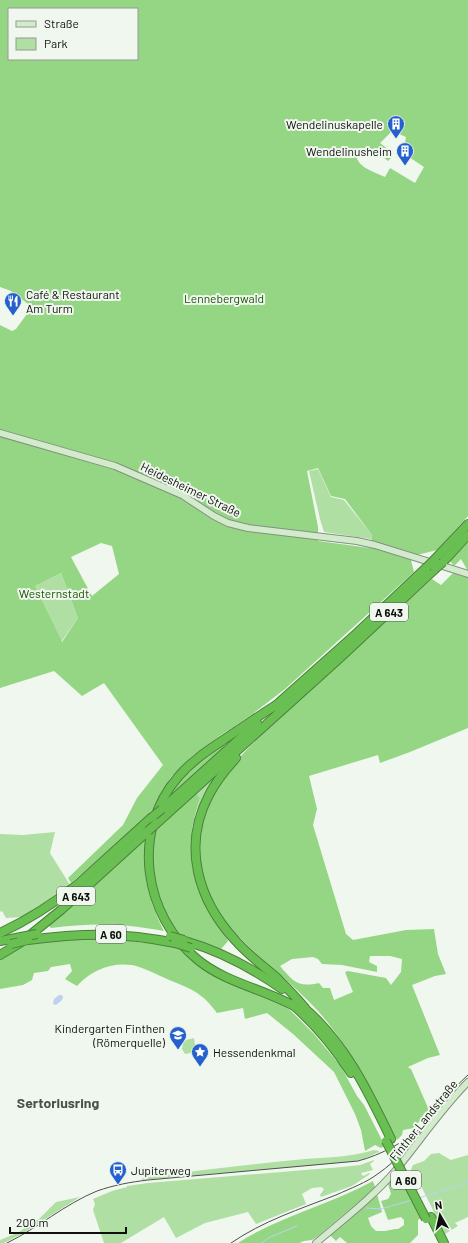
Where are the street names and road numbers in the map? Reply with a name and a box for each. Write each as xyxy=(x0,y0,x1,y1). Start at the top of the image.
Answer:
street label: Heidesheimer Straße xyxy=(139,459,243,519)
road number: A 643 xyxy=(370,603,408,621)
road number: A 643 xyxy=(57,887,95,905)
road number: A 60 xyxy=(96,925,126,943)
street label: Finther Landstraße xyxy=(386,1077,460,1163)
road number: A 60 xyxy=(391,1171,421,1189)

